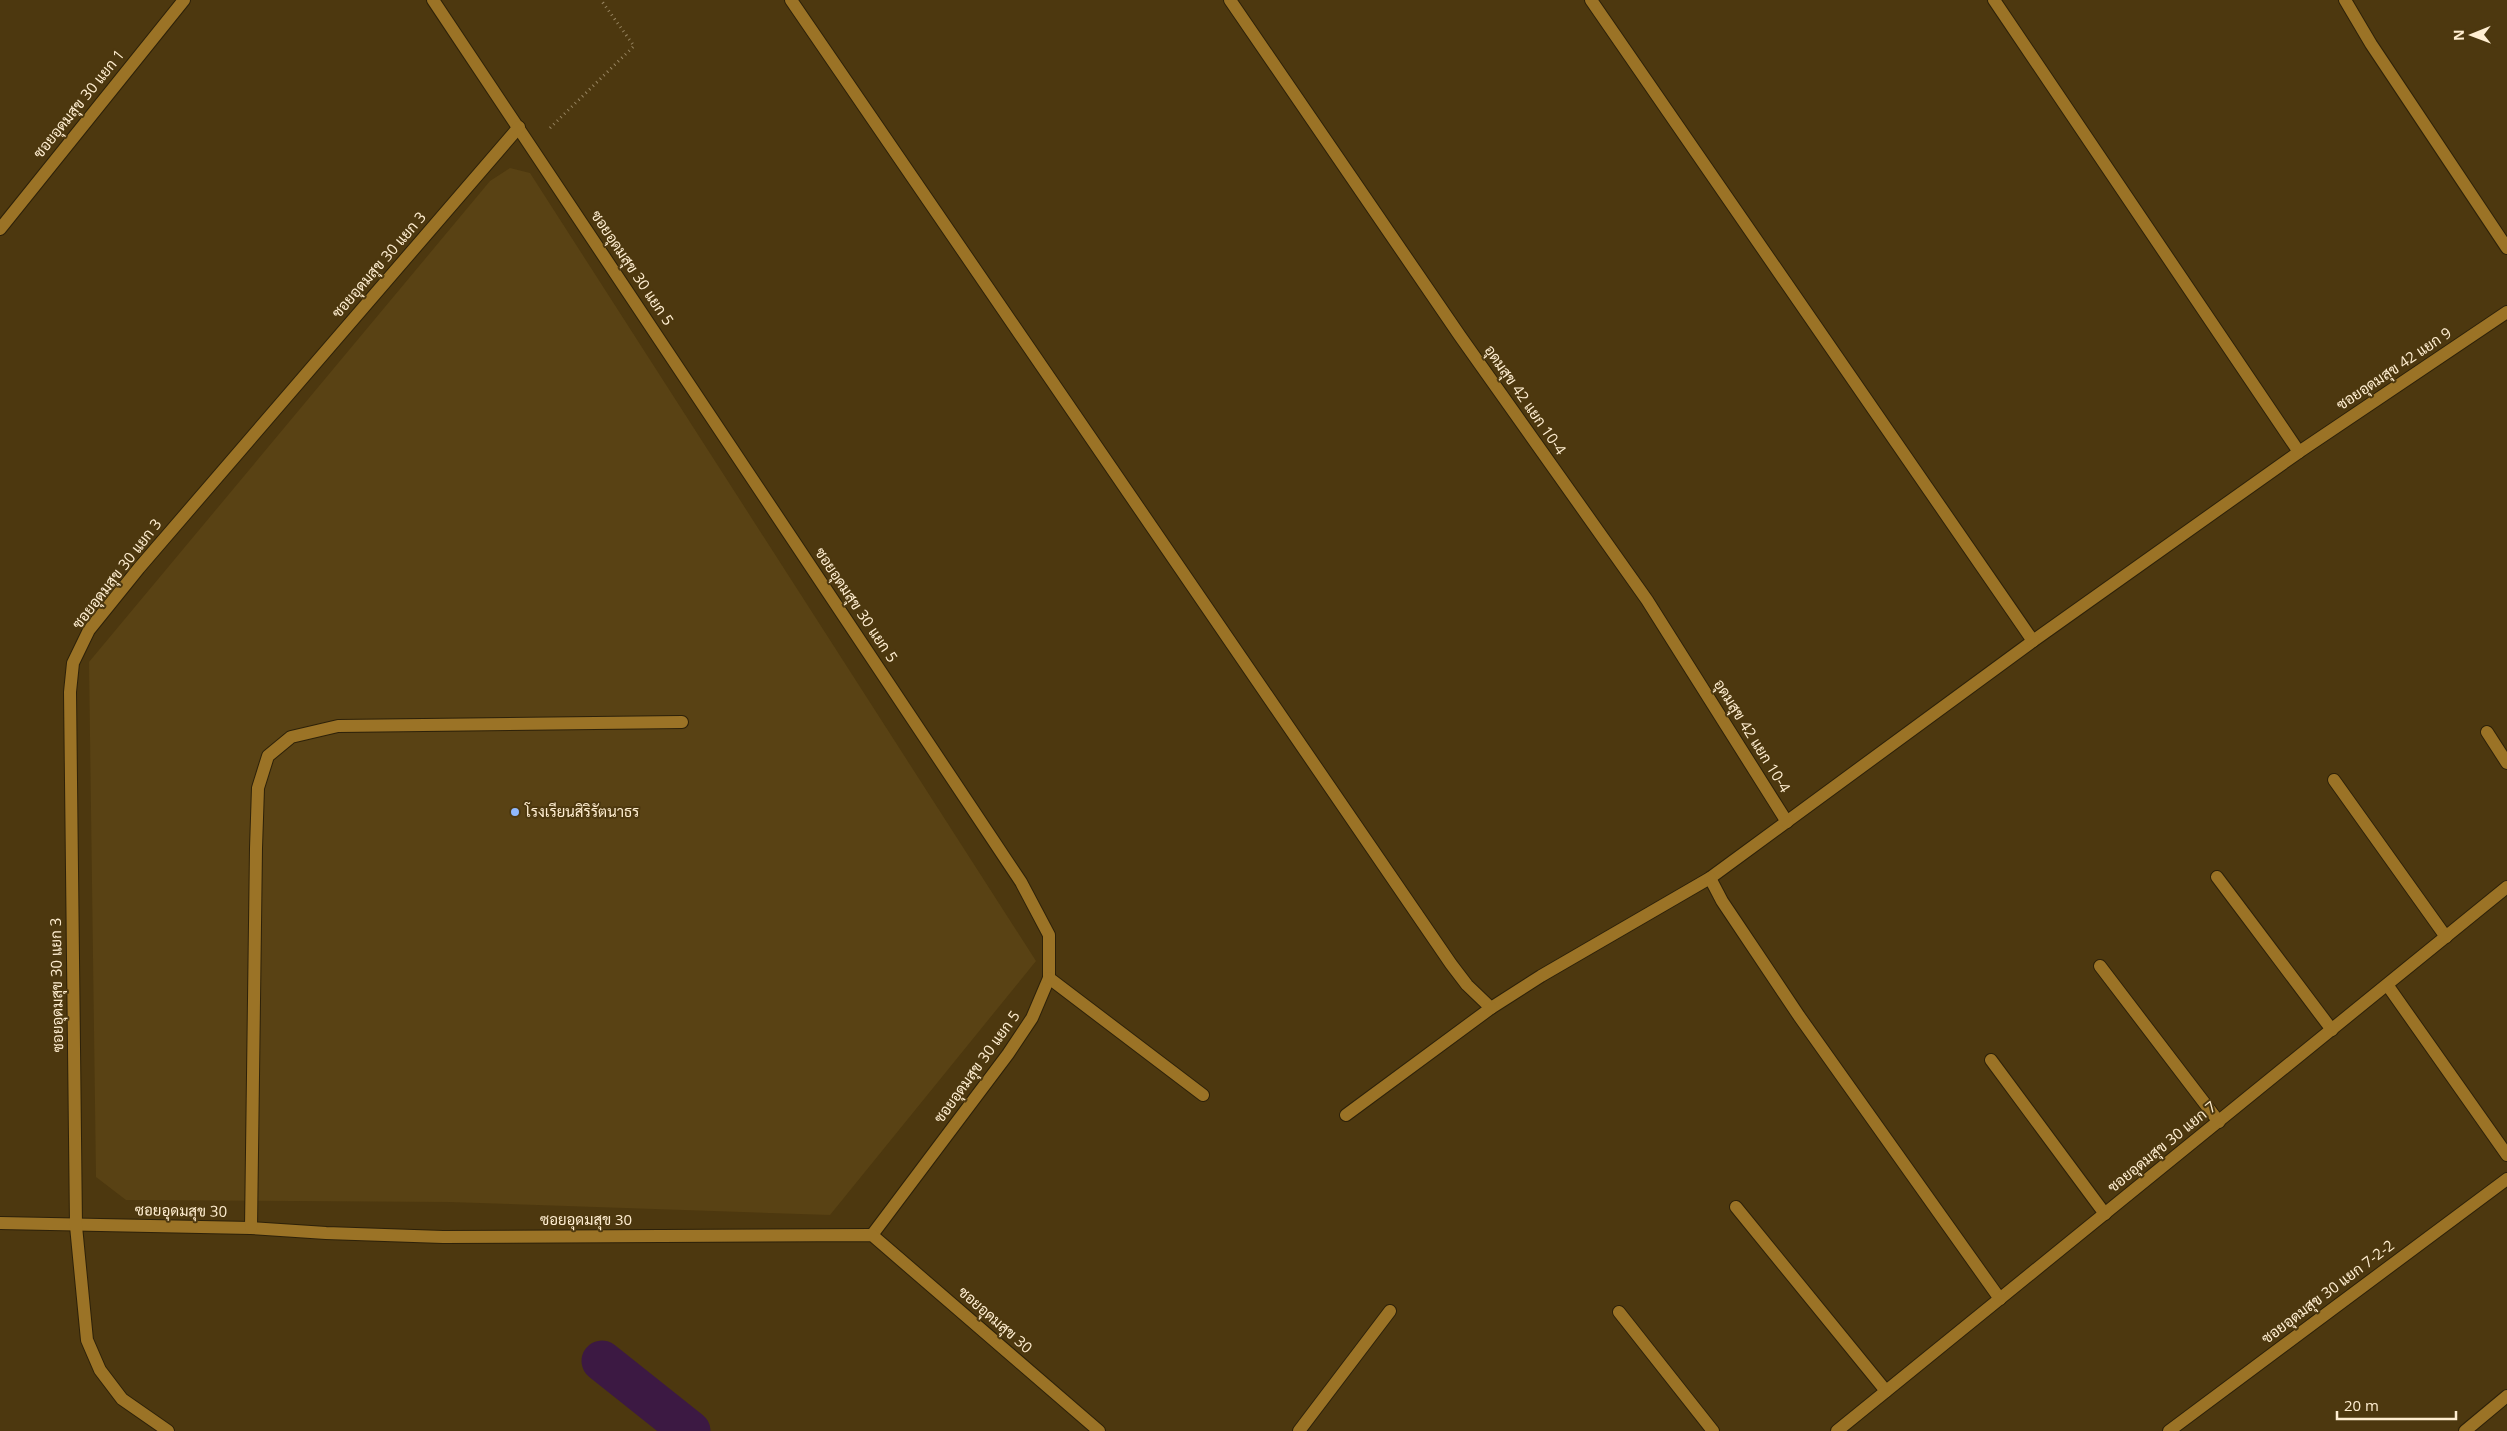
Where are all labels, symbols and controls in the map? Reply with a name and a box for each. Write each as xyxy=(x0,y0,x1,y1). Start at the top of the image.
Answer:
north arrow xyxy=(2447,10,2497,60)
text: N xyxy=(2449,29,2468,41)
street label: ซอยอุดมสุข 30 แยก 1 xyxy=(28,45,130,163)
street label: ซอยอุดมสุข 30 แยก 5 xyxy=(585,206,679,330)
street label: ซอยอุดมสุข 30 แยก 3 xyxy=(327,207,431,323)
street label: ซอยอุดมสุข 42 แยก 9 xyxy=(2332,322,2456,416)
street label: อุดมสุข 42 แยก 10-4 xyxy=(1479,341,1571,460)
street label: ซอยอุดมสุข 30 แยก 3 xyxy=(67,514,167,634)
street label: ซอยอุดมสุข 30 แยก 5 xyxy=(809,543,903,667)
street label: อุดมสุข 42 แยก 10-4 xyxy=(1708,675,1796,797)
place label: โรงเรียนสิริรัตนาธร xyxy=(524,801,639,821)
marker: โรงเรียนสิริรัตนาธร xyxy=(509,806,521,818)
street label: ซอยอุดมสุข 30 แยก 3 xyxy=(45,918,69,1052)
street label: ซอยอุดมสุข 30 แยก 5 xyxy=(929,1006,1025,1128)
street label: ซอยอุดมสุข 30 แยก 7 xyxy=(2103,1096,2221,1198)
street label: ซอยอุดมสุข 30 xyxy=(135,1199,227,1223)
street label: ซอยอุดมสุข 30 xyxy=(540,1209,632,1231)
street label: ซอยอุดมสุข 30 แยก 7-2-2 xyxy=(2257,1235,2399,1349)
street label: ซอยอุดมสุข 30 xyxy=(953,1281,1037,1359)
scale bar xyxy=(2337,1388,2456,1420)
text: 20 m xyxy=(2344,1395,2379,1415)

